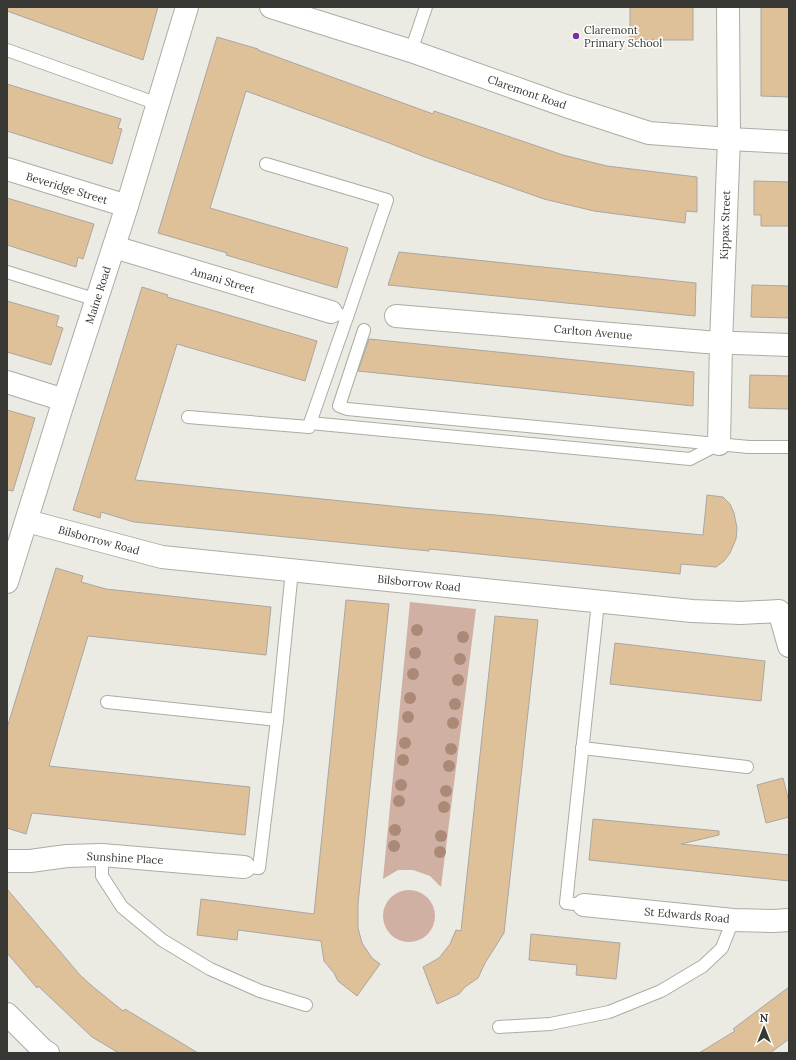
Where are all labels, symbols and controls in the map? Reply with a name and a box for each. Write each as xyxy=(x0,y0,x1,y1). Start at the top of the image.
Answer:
place label: Claremont Primary School xyxy=(584,23,662,50)
marker: Claremont Primary School xyxy=(571,31,581,41)
street label: Claremont Road xyxy=(486,72,569,112)
street label: Beveridge Street xyxy=(24,169,110,207)
street label: Kippax Street xyxy=(717,189,733,260)
street label: Amani Street xyxy=(188,263,257,297)
street label: Maine Road xyxy=(82,264,114,326)
street label: Carlton Avenue xyxy=(553,322,633,342)
street label: Bilsborrow Road xyxy=(57,522,142,558)
street label: Bilsborrow Road xyxy=(377,572,462,594)
street label: Sunshine Place xyxy=(86,849,164,867)
street label: St Edwards Road xyxy=(644,904,731,926)
north arrow xyxy=(744,1008,784,1048)
text: N xyxy=(760,1011,769,1025)

